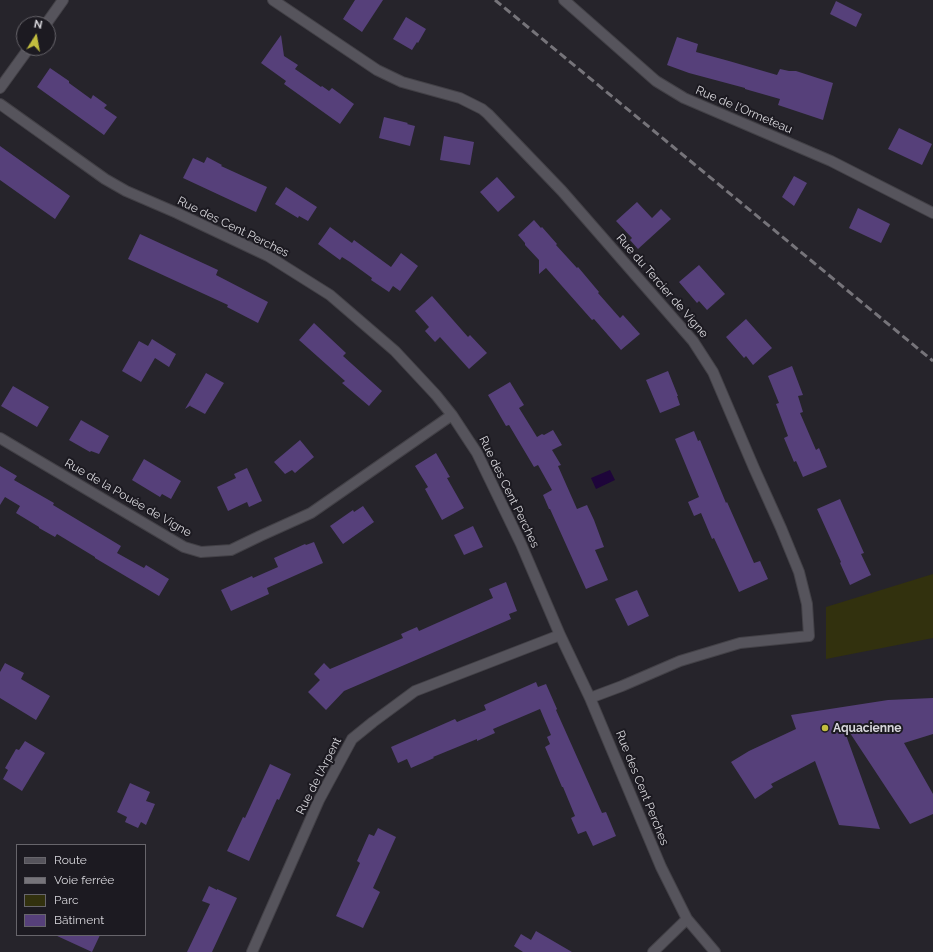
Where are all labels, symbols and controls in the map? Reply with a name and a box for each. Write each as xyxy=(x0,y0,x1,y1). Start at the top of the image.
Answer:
north arrow xyxy=(16,16,56,56)
text: N xyxy=(33,18,44,32)
street label: Rue de l'Ormeteau xyxy=(693,83,795,137)
street label: Rue des Cent Perches xyxy=(175,194,291,260)
street label: Rue du Tercier de Vigne xyxy=(613,231,711,341)
street label: Rue des Cent Perches xyxy=(476,434,542,550)
street label: Rue de la Pouée de Vigne xyxy=(62,456,194,540)
place label: Aquacienne xyxy=(833,721,901,735)
marker: Aquacienne xyxy=(820,723,830,733)
street label: Rue des Cent Perches xyxy=(612,729,672,847)
street label: Rue de l'Arpent xyxy=(293,735,345,817)
legend xyxy=(16,844,146,936)
text: Route xyxy=(54,853,87,867)
text: Voie ferrée xyxy=(54,873,114,887)
text: Parc xyxy=(54,893,79,907)
text: Bâtiment xyxy=(54,913,104,927)

